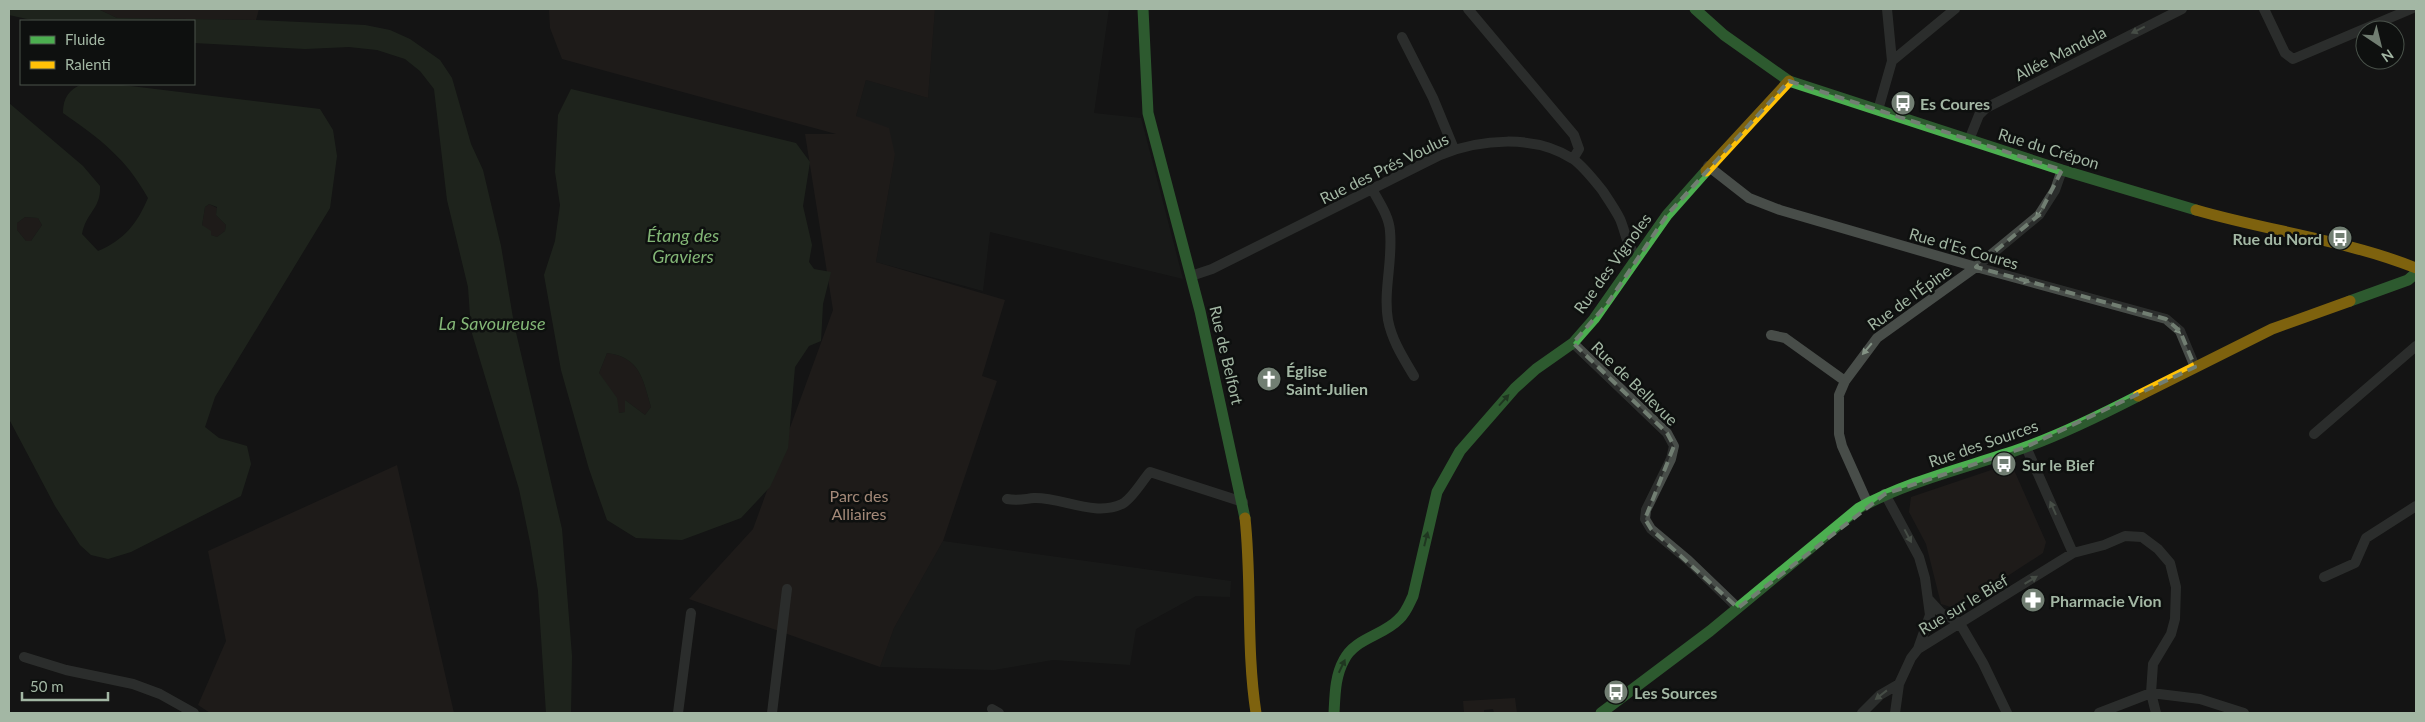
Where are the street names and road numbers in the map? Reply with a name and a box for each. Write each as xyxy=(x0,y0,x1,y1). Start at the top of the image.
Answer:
street label: Allée Mandela xyxy=(2011,22,2109,84)
street label: Rue du Crépon xyxy=(1996,124,2102,172)
street label: Rue des Prés Voulus xyxy=(1317,129,1451,207)
street label: Rue des Vignoles xyxy=(1569,209,1655,317)
street label: Rue d'Es Coures xyxy=(1907,223,2021,273)
street label: Rue de l'Épine xyxy=(1863,260,1955,334)
street label: Rue de Belfort xyxy=(1206,304,1248,407)
street label: Rue de Bellevue xyxy=(1588,337,1682,429)
street label: Rue des Sources xyxy=(1926,415,2040,471)
street label: Rue sur le Bief xyxy=(1915,570,2011,638)

